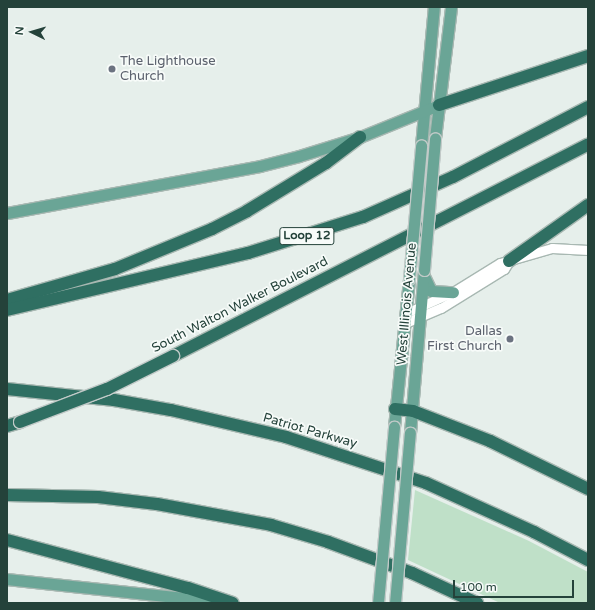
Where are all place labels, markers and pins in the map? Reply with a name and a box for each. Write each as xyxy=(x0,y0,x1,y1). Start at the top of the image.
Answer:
place label: The Lighthouse Church xyxy=(120,54,215,85)
marker: The Lighthouse Church xyxy=(107,64,117,74)
place label: Dallas First Church xyxy=(427,324,502,355)
marker: Dallas First Church xyxy=(505,334,515,344)

